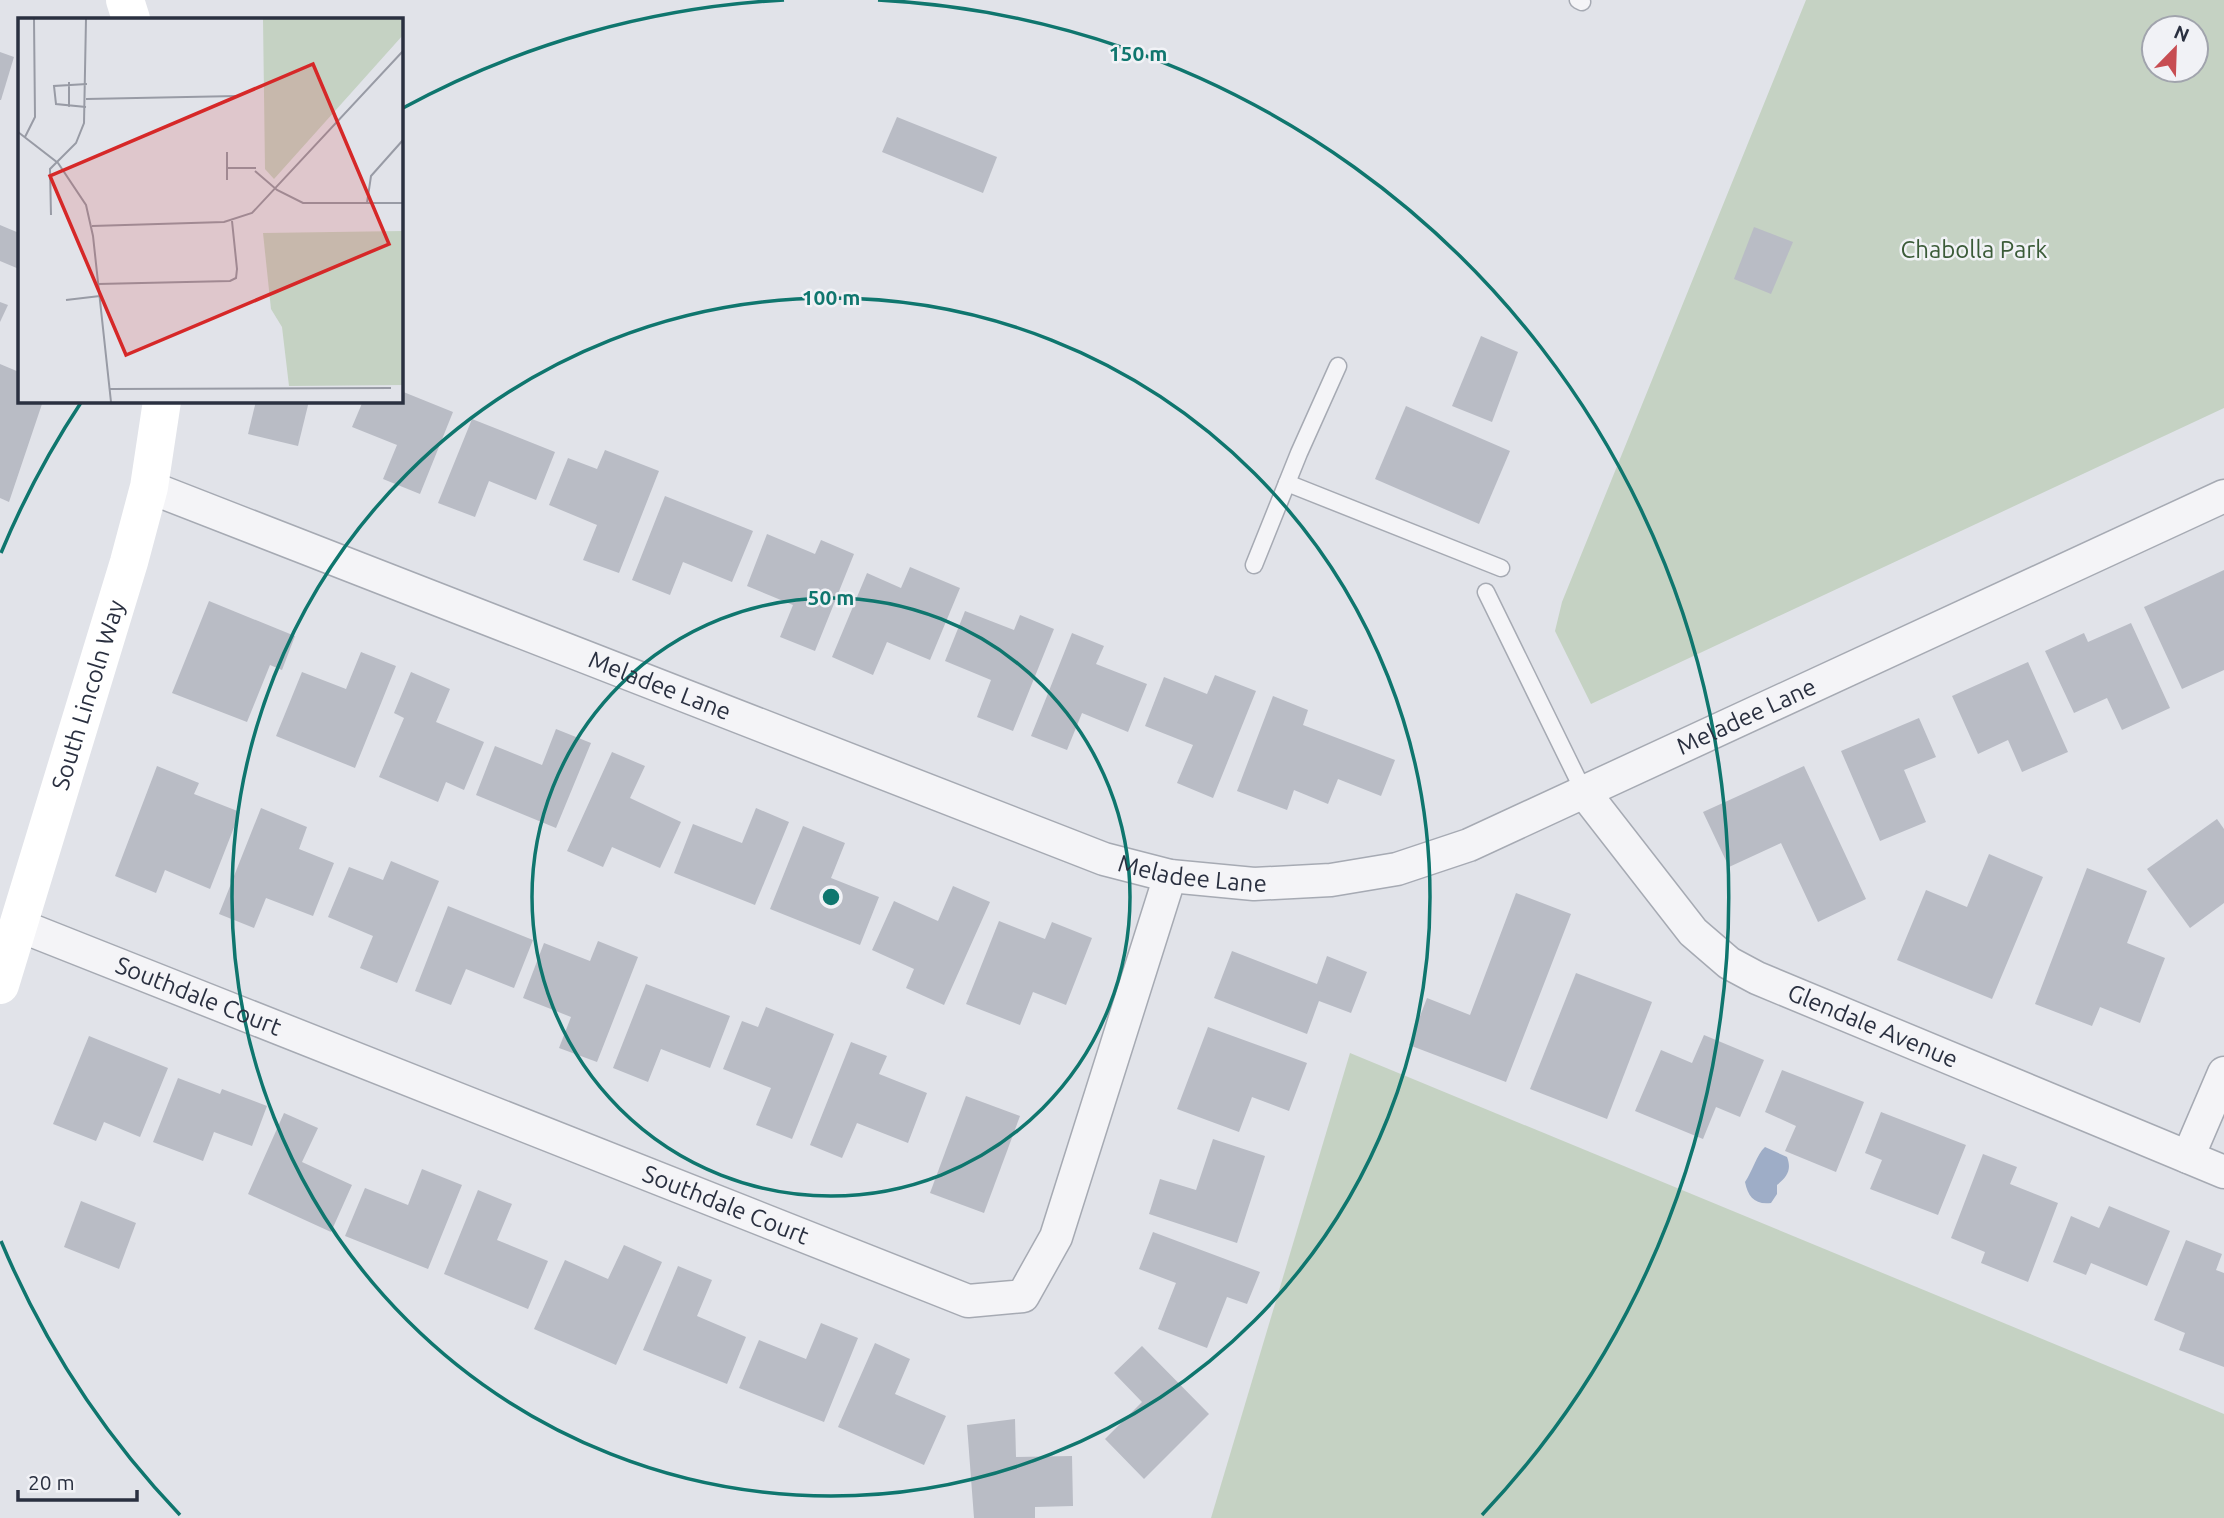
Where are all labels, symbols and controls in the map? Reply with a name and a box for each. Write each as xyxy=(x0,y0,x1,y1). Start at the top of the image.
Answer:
north arrow xyxy=(2140,14,2210,84)
inset map xyxy=(18,18,402,402)
text: N xyxy=(2171,20,2192,46)
text: 150 m xyxy=(1109,41,1167,65)
park label: Chabolla Park xyxy=(1901,236,2047,263)
text: 100 m xyxy=(802,285,860,309)
text: 50 m xyxy=(808,585,854,609)
street label: South Lincoln Way xyxy=(46,596,130,793)
street label: Meladee Lane xyxy=(585,646,735,725)
street label: Meladee Lane xyxy=(1672,672,1820,760)
street label: Meladee Lane xyxy=(1115,849,1267,897)
centre of rings xyxy=(819,885,843,909)
street label: Southdale Court xyxy=(112,951,286,1041)
street label: Glendale Avenue xyxy=(1784,978,1962,1073)
street label: Southdale Court xyxy=(639,1160,813,1250)
scale bar xyxy=(18,1458,136,1502)
text: 20 m xyxy=(28,1470,75,1494)

